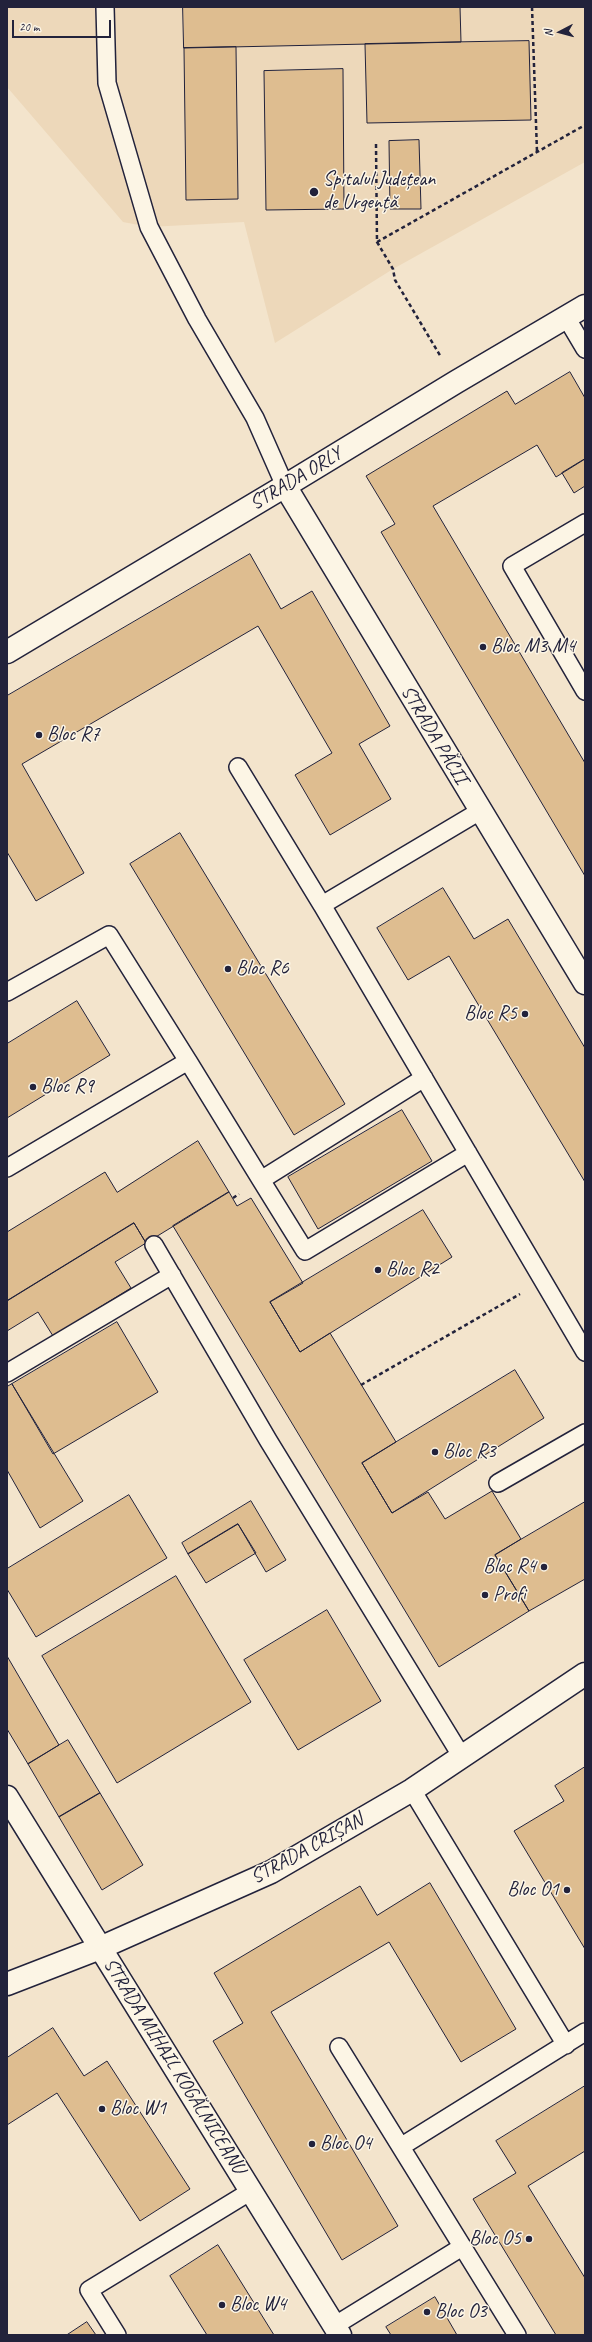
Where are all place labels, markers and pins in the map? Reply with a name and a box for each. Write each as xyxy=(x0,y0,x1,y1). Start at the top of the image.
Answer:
place label: Spitalul Județean de Urgență xyxy=(323,168,435,215)
marker: Spitalul Județean de Urgență xyxy=(308,186,320,198)
place label: Bloc M3 M4 xyxy=(491,635,576,659)
marker: Bloc M3 M4 xyxy=(478,642,488,652)
place label: Bloc R7 xyxy=(47,723,100,747)
marker: Bloc R7 xyxy=(34,730,44,740)
place label: Bloc R6 xyxy=(236,957,289,981)
marker: Bloc R6 xyxy=(223,964,233,974)
place label: Bloc R5 xyxy=(464,1002,517,1026)
marker: Bloc R5 xyxy=(520,1009,530,1019)
place label: Bloc R9 xyxy=(41,1075,94,1099)
marker: Bloc R9 xyxy=(28,1082,38,1092)
place label: Bloc R2 xyxy=(386,1258,439,1282)
marker: Bloc R2 xyxy=(373,1265,383,1275)
place label: Bloc R3 xyxy=(443,1440,496,1464)
marker: Bloc R3 xyxy=(430,1447,440,1457)
place label: Bloc R4 xyxy=(483,1555,536,1579)
marker: Bloc R4 xyxy=(539,1562,549,1572)
place label: Profi xyxy=(493,1583,526,1607)
marker: Profi xyxy=(480,1590,490,1600)
place label: Bloc O1 xyxy=(507,1878,559,1902)
marker: Bloc O1 xyxy=(562,1885,572,1895)
place label: Bloc W1 xyxy=(110,2097,166,2121)
marker: Bloc W1 xyxy=(97,2104,107,2114)
place label: Bloc O4 xyxy=(320,2132,372,2156)
marker: Bloc O4 xyxy=(307,2139,317,2149)
place label: Bloc O5 xyxy=(469,2227,521,2251)
marker: Bloc O5 xyxy=(524,2234,534,2244)
place label: Bloc W4 xyxy=(230,2293,286,2317)
marker: Bloc W4 xyxy=(217,2300,227,2310)
place label: Bloc O3 xyxy=(435,2300,487,2324)
marker: Bloc O3 xyxy=(422,2307,432,2317)

